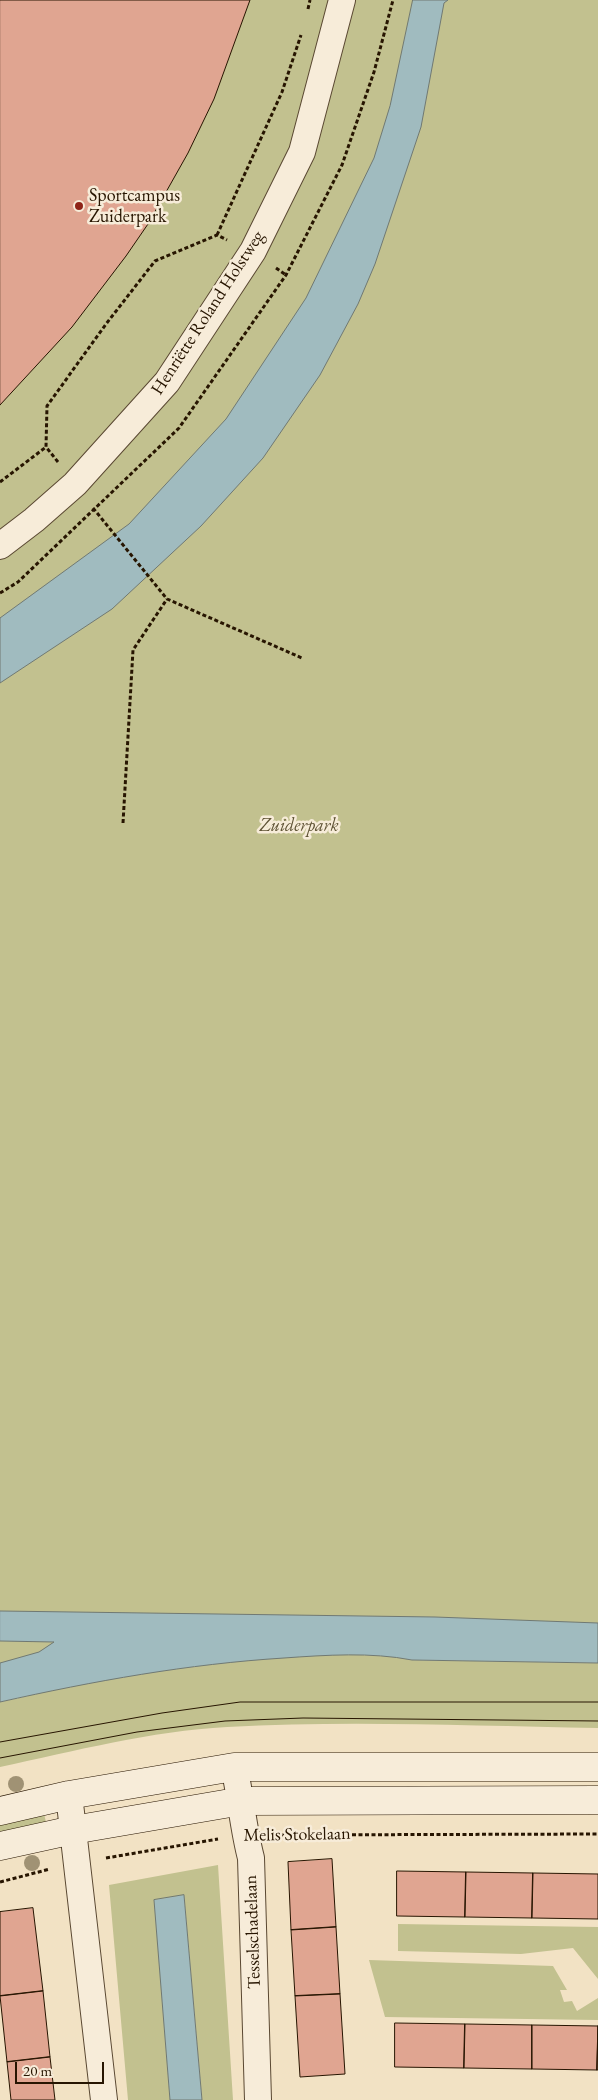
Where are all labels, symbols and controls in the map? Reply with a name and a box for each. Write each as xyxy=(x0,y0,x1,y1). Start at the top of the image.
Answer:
place label: Sportcampus Zuiderpark xyxy=(89,185,180,228)
marker: Sportcampus Zuiderpark xyxy=(73,200,85,212)
street label: Henriëtte Roland Holstweg xyxy=(147,227,269,399)
park label: Zuiderpark xyxy=(259,815,339,837)
street label: Melis Stokelaan xyxy=(243,1823,351,1847)
street label: Tesselschadelaan xyxy=(240,1875,266,1989)
scale bar xyxy=(18,2052,106,2084)
text: 20 m xyxy=(23,2061,52,2080)

